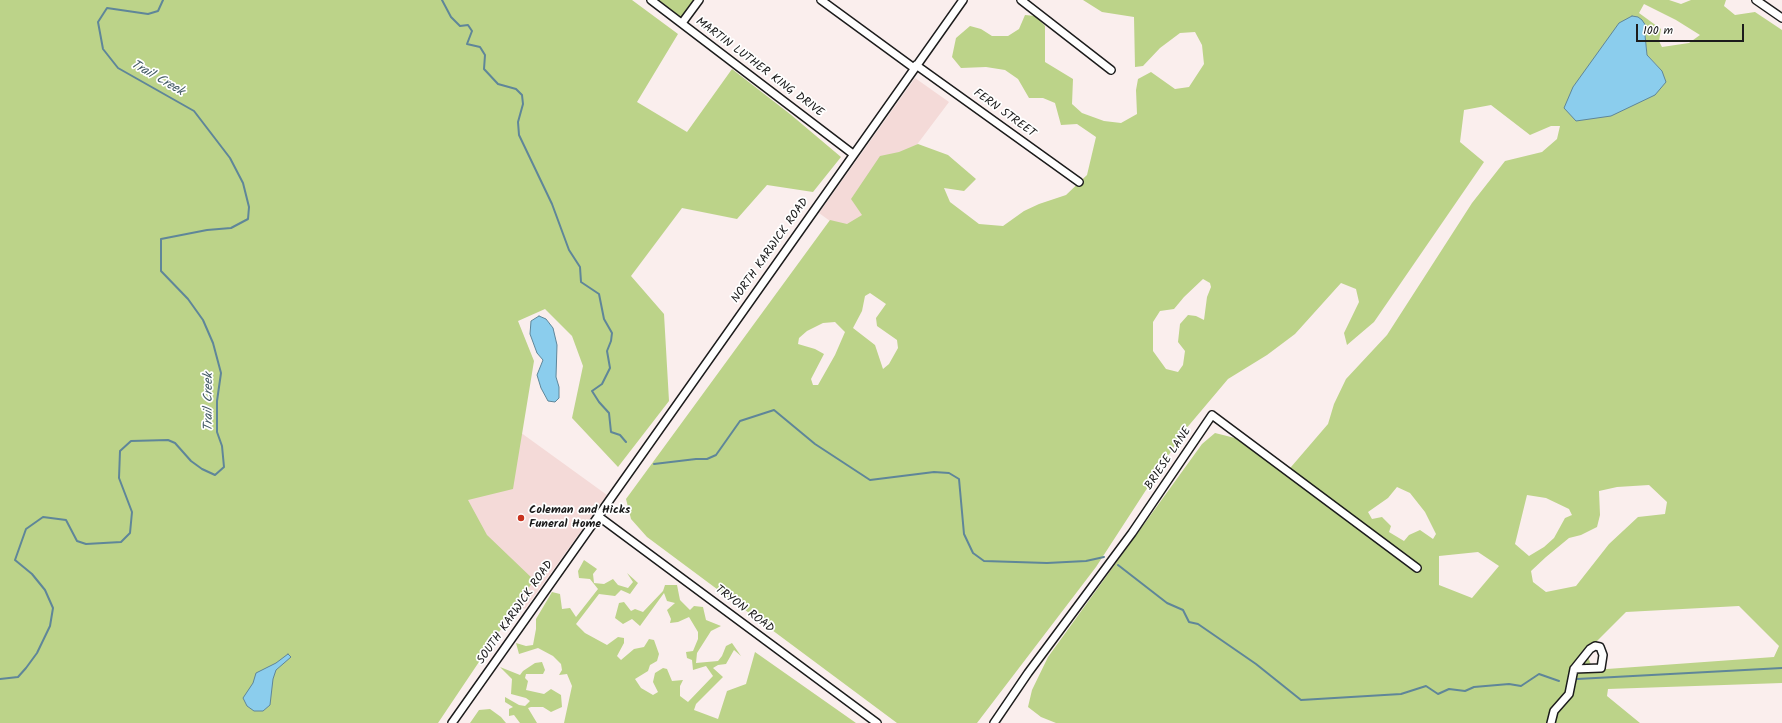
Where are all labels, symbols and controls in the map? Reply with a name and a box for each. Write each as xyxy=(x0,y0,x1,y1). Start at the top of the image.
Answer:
street label: MARTIN LUTHER KING DRIVE xyxy=(692,15,826,121)
scale bar xyxy=(1638,16,1746,42)
text: 100 m xyxy=(1643,21,1673,40)
water label: Trail Creek xyxy=(128,58,186,100)
street label: FERN STREET xyxy=(970,87,1038,141)
street label: NORTH KARWICK ROAD xyxy=(729,196,813,306)
water label: Trail Creek xyxy=(202,373,218,431)
street label: BRIESE LANE xyxy=(1143,425,1195,493)
place label: Coleman and Hicks Funeral Home xyxy=(529,504,630,532)
marker: Coleman and Hicks Funeral Home xyxy=(516,513,526,523)
street label: SOUTH KARWICK ROAD xyxy=(475,558,557,668)
street label: TRYON ROAD xyxy=(712,583,776,637)

